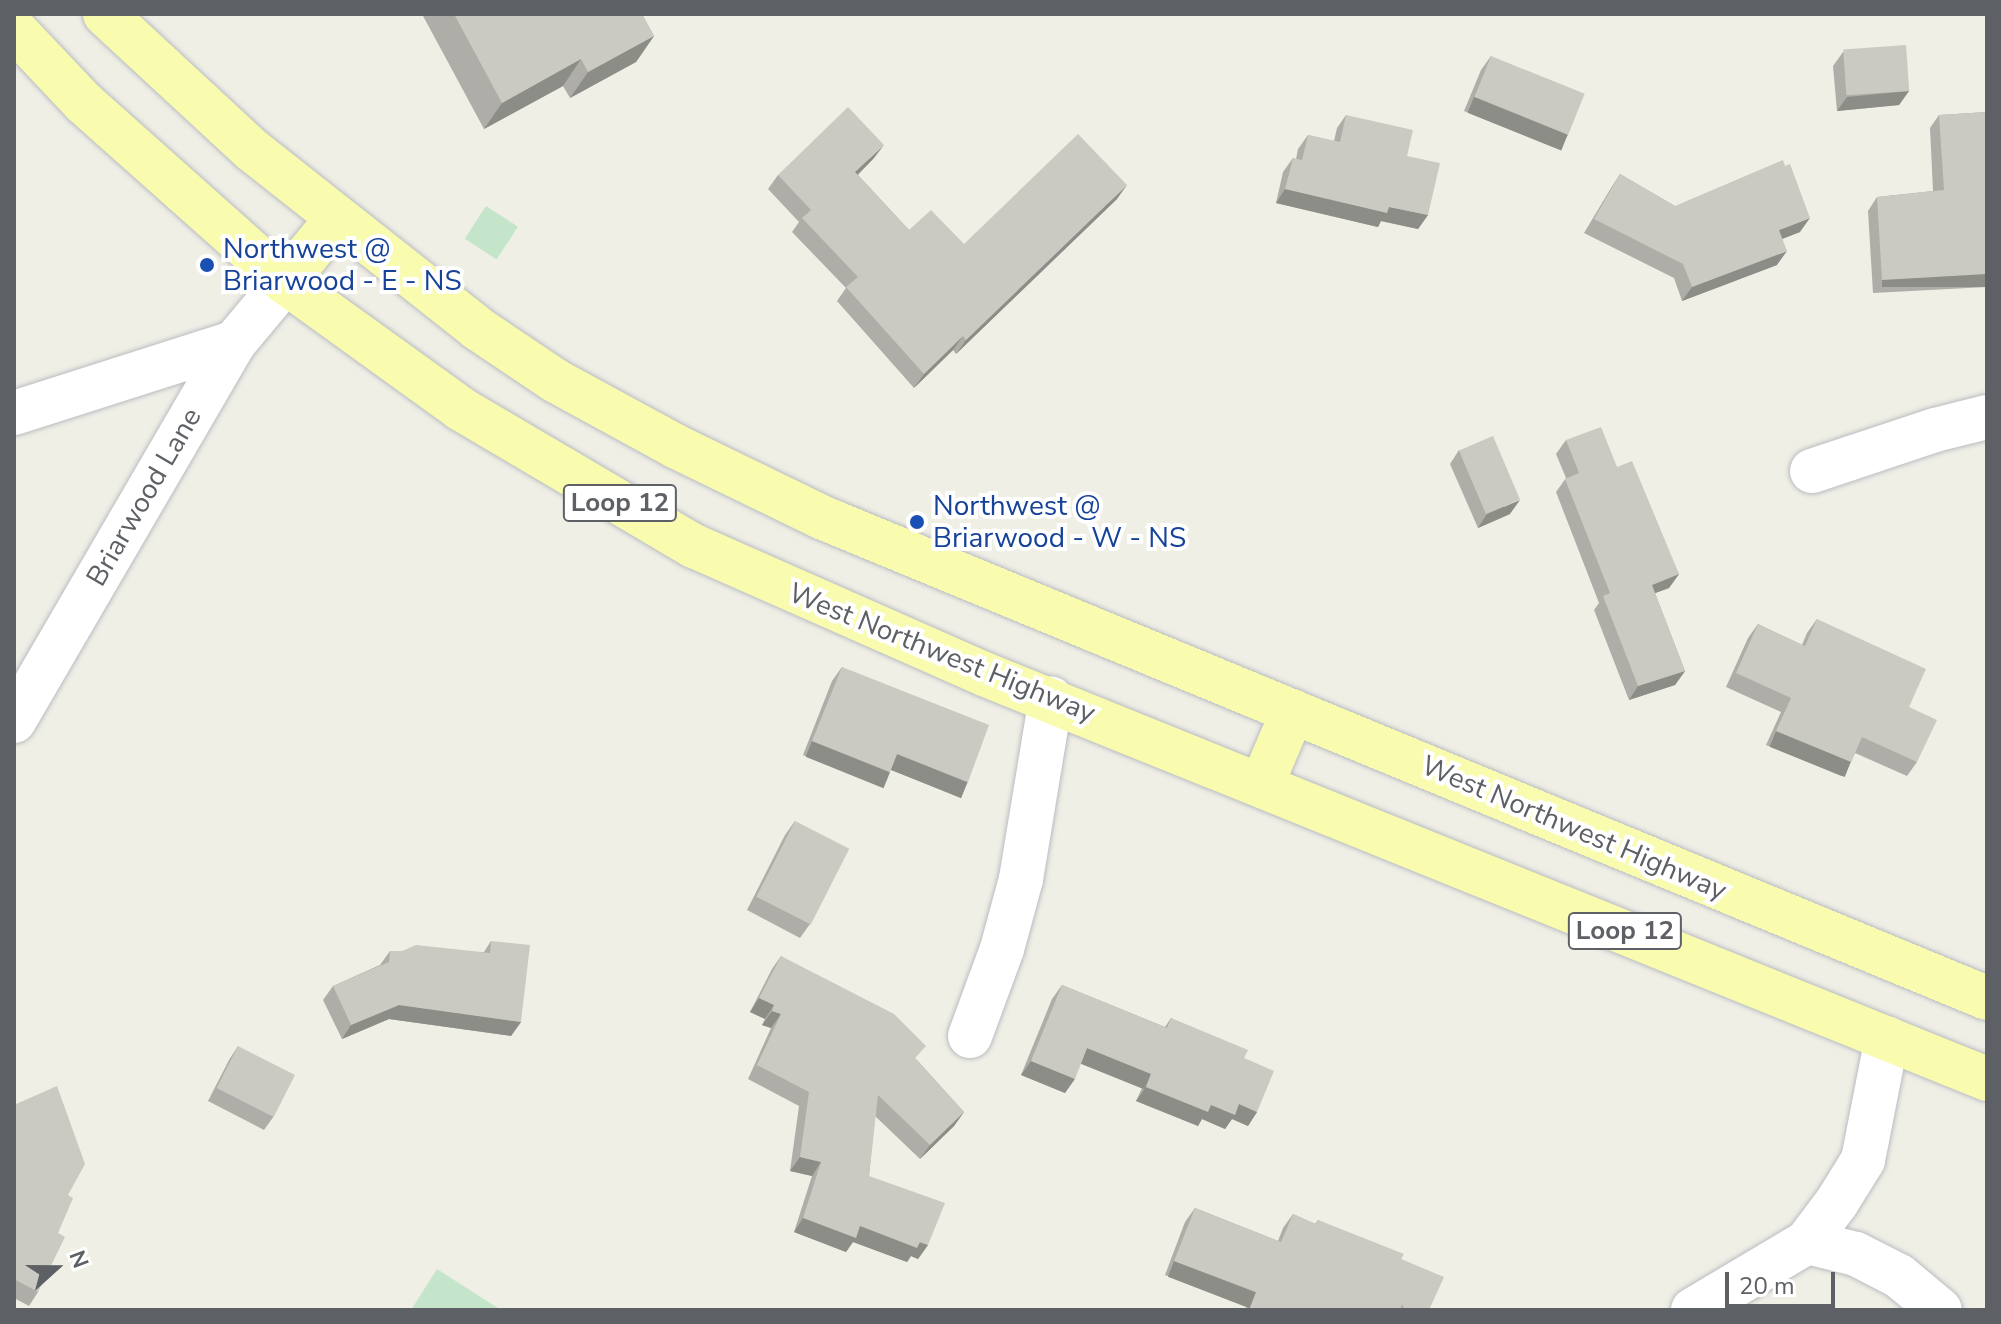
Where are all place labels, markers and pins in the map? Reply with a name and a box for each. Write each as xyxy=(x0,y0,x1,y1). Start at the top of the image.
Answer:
place label: Northwest @ Briarwood - E - NS xyxy=(223,232,462,298)
marker: Northwest @ Briarwood - E - NS xyxy=(198,256,216,274)
place label: Northwest @ Briarwood - W - NS xyxy=(933,489,1186,555)
marker: Northwest @ Briarwood - W - NS xyxy=(908,513,926,531)

